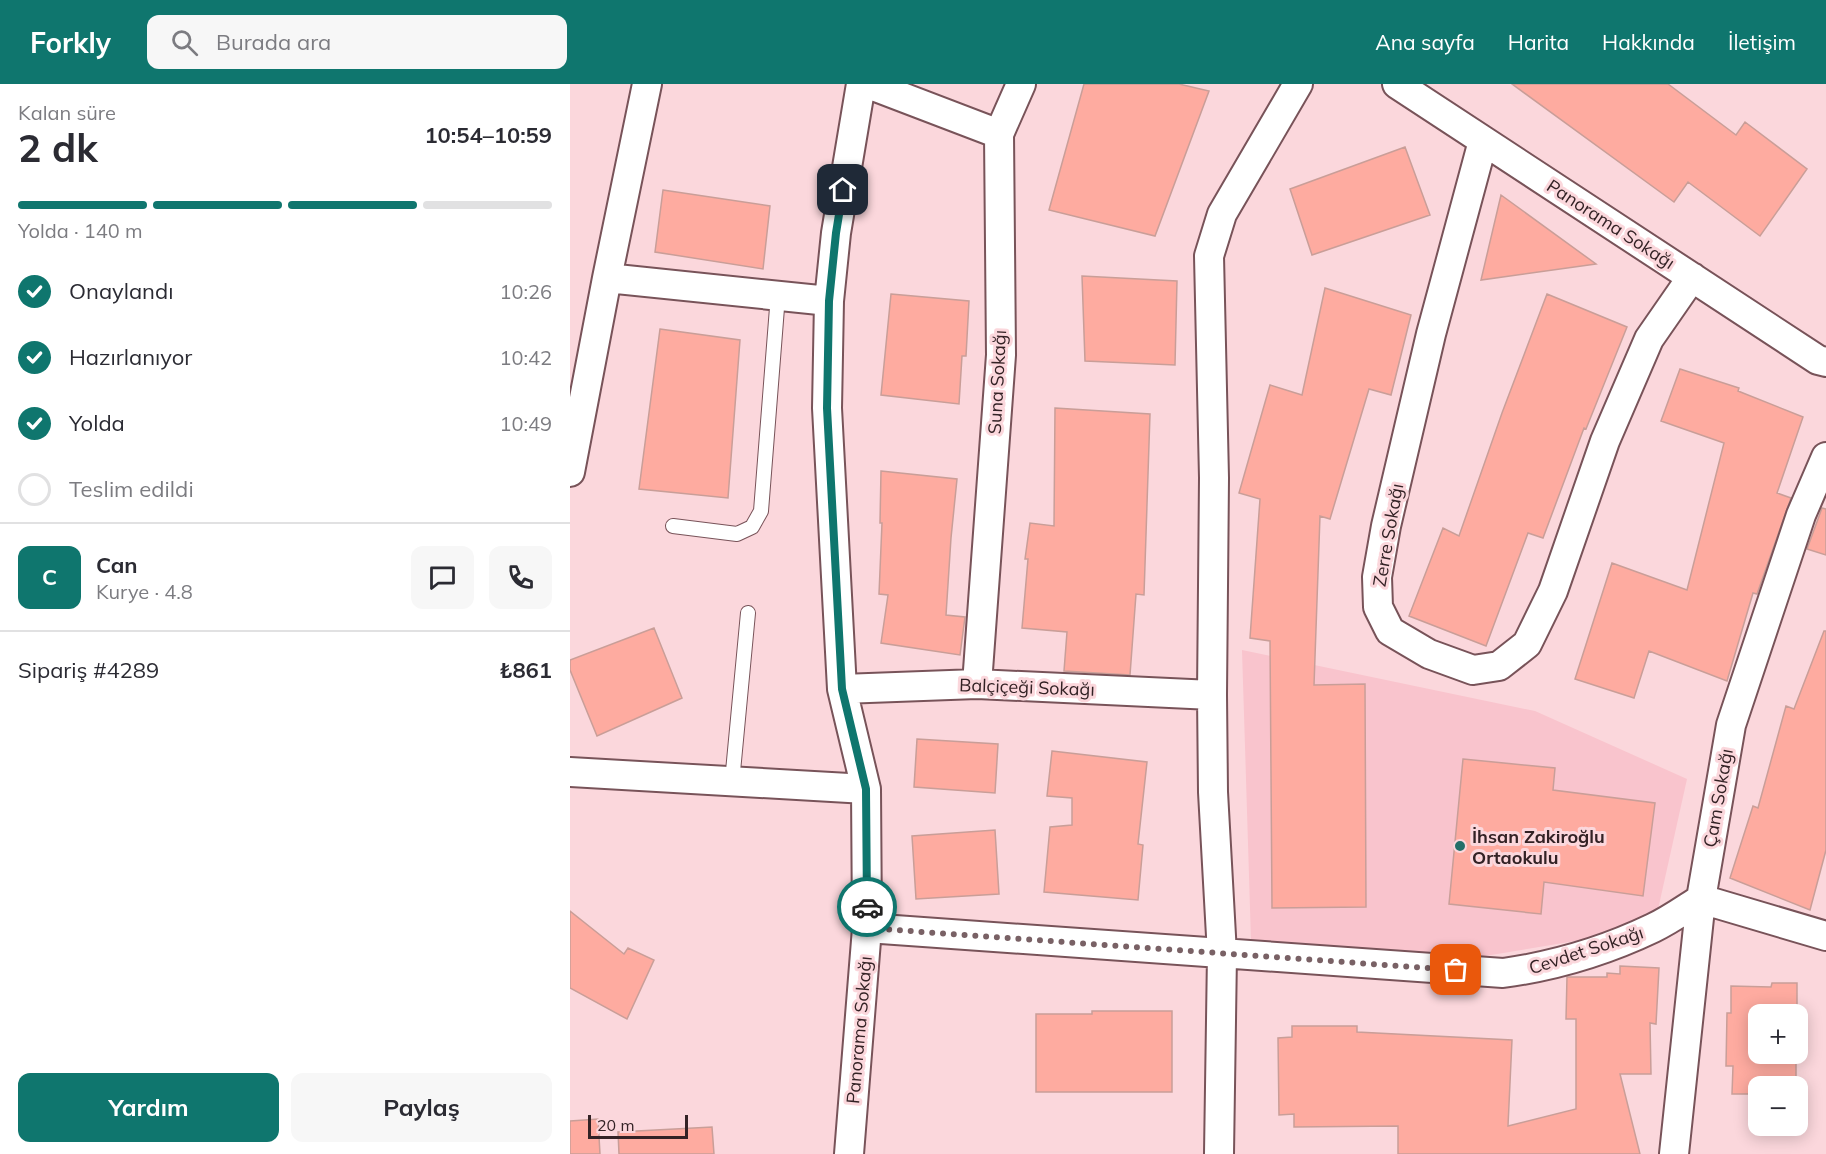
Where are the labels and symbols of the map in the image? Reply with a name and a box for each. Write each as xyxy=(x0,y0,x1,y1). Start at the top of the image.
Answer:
pin xyxy=(817,164,868,215)
street label: Panorama Sokağı xyxy=(1543,174,1679,274)
street label: Suna Sokağı xyxy=(983,329,1011,435)
street label: Zerre Sokağı xyxy=(1368,482,1408,588)
street label: Balçiçeği Sokağı xyxy=(959,673,1095,701)
street label: Çam Sokağı xyxy=(1698,747,1738,849)
place label: İhsan Zakiroğlu Ortaokulu xyxy=(1472,825,1605,869)
marker: İhsan Zakiroğlu Ortaokulu xyxy=(1453,839,1467,853)
courier xyxy=(837,877,897,937)
street label: Cevdet Sokağı xyxy=(1526,921,1646,979)
pin xyxy=(1430,944,1481,995)
street label: Panorama Sokağı xyxy=(841,955,877,1105)
scale bar xyxy=(588,1112,688,1140)

